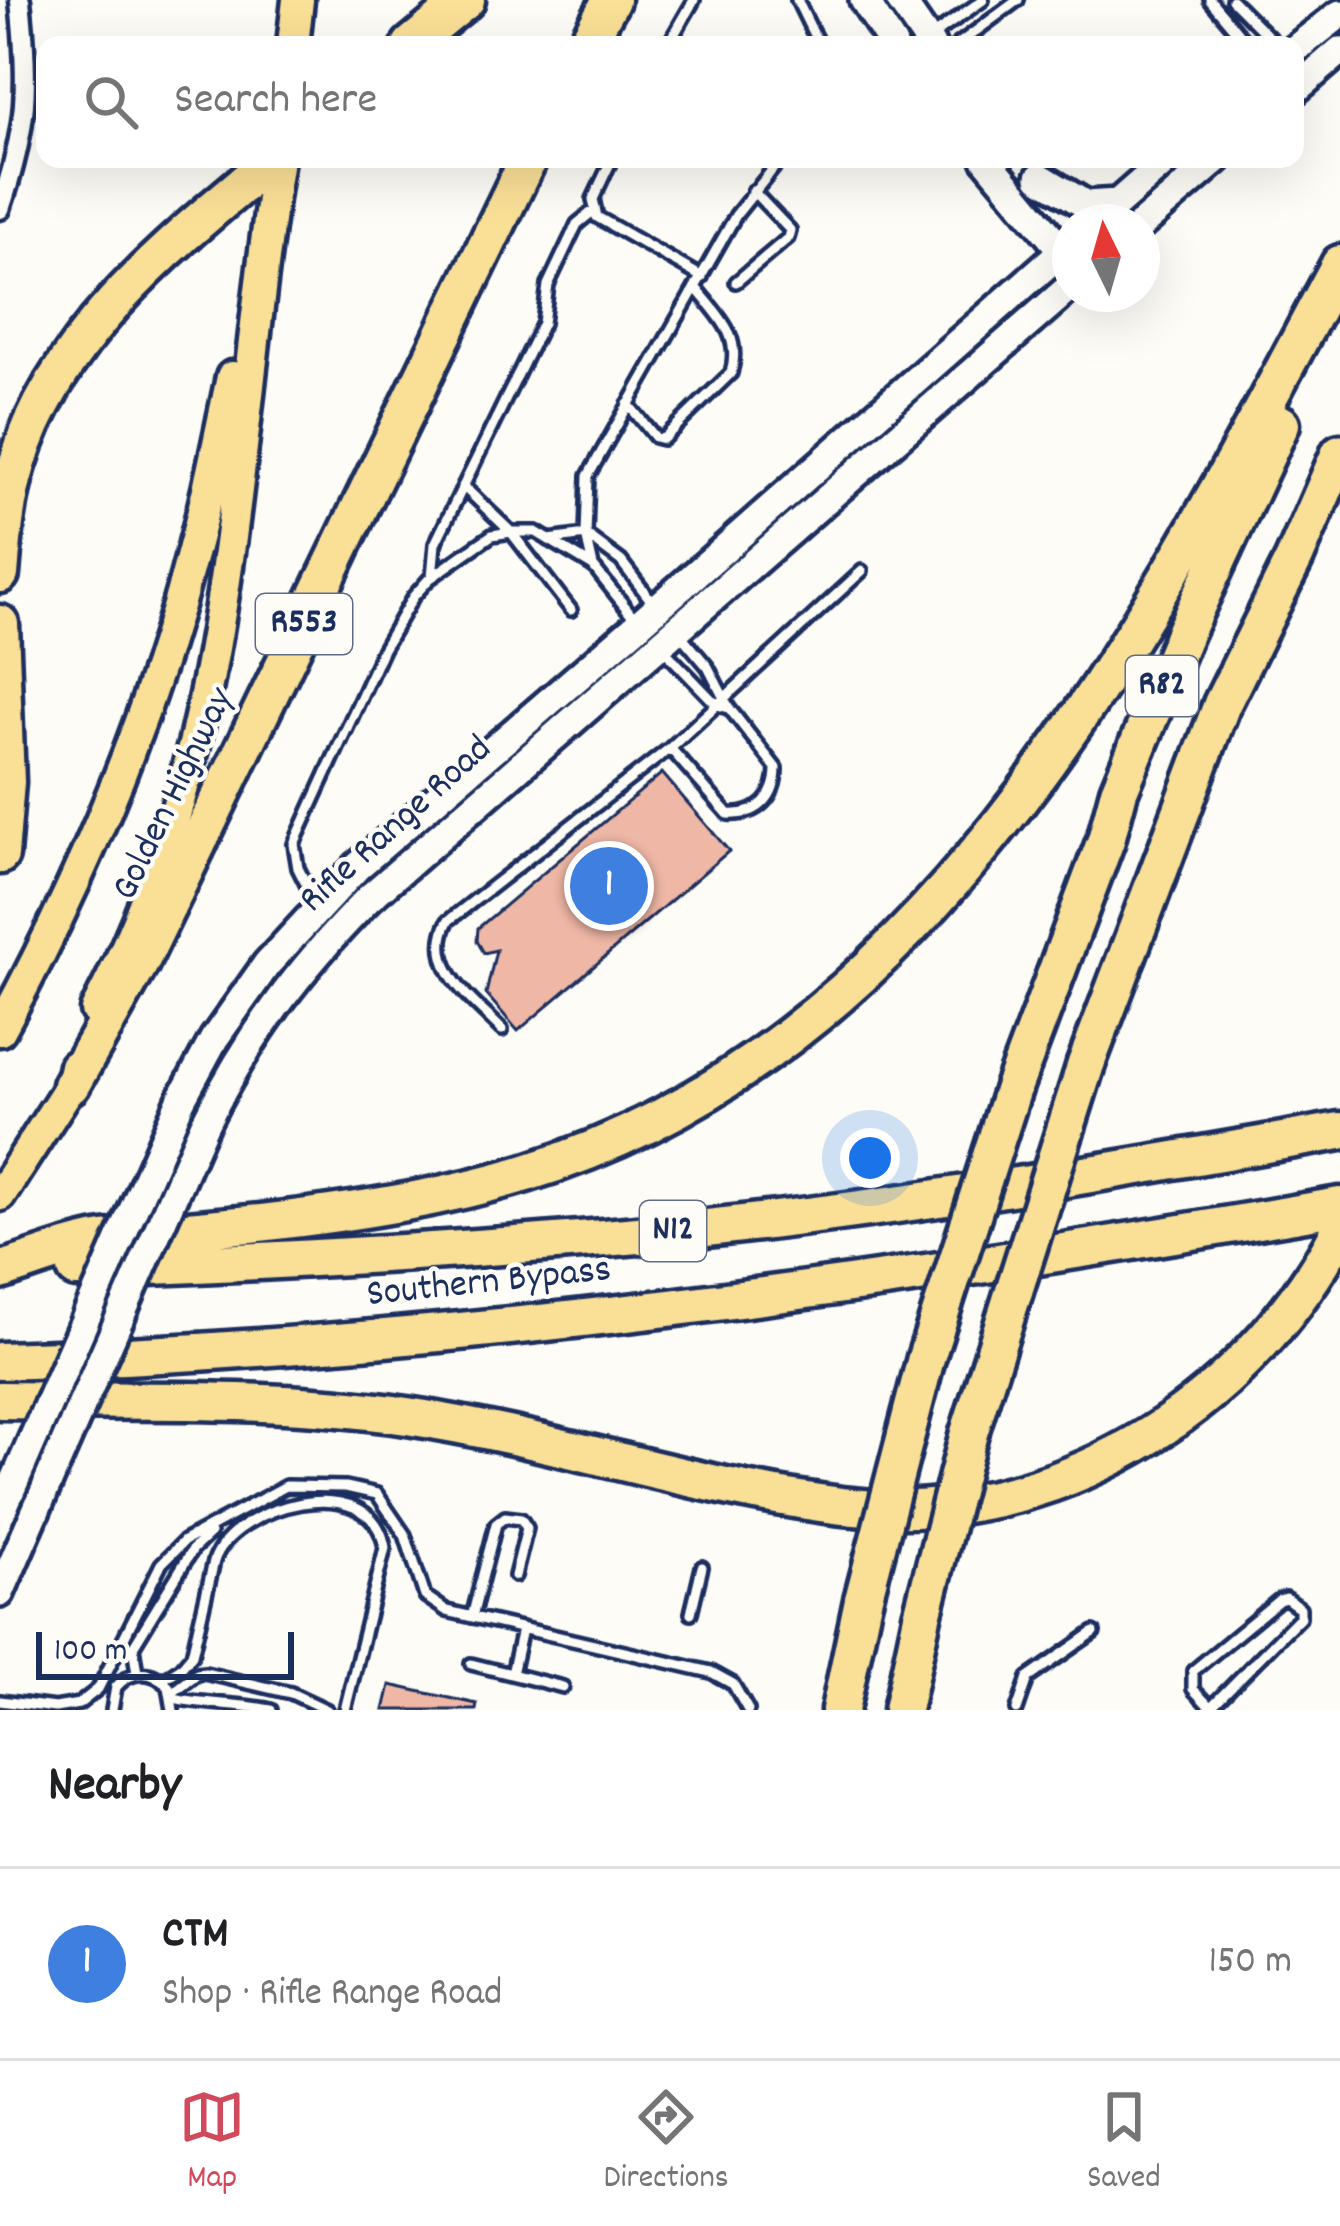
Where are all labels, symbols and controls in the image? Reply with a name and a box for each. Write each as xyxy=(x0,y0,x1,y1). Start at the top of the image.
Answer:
search box xyxy=(36,36,1304,168)
icon: search xyxy=(78,69,144,135)
text: Search here xyxy=(174,70,377,134)
north arrow xyxy=(1052,204,1160,312)
road number: R553 xyxy=(256,594,352,654)
road number: R82 xyxy=(1126,656,1198,716)
street label: Golden Highway xyxy=(100,679,251,910)
street label: Rifle Range Road xyxy=(288,724,506,928)
pin: 1 xyxy=(570,841,648,931)
your location xyxy=(840,1128,900,1188)
road number: N12 xyxy=(640,1201,706,1261)
street label: Southern Bypass xyxy=(364,1244,614,1324)
scale bar xyxy=(36,1626,294,1679)
text: 100 m xyxy=(54,1629,127,1676)
text: Nearby xyxy=(48,1752,181,1824)
text: CTM xyxy=(162,1904,229,1968)
text: 1 xyxy=(83,1936,91,1991)
text: 150 m xyxy=(1208,1936,1292,1991)
text: Shop · Rifle Range Road xyxy=(162,1968,502,2023)
tab: Map xyxy=(179,2084,245,2203)
tab: Directions xyxy=(604,2084,729,2203)
tab: Saved xyxy=(1087,2084,1161,2203)

